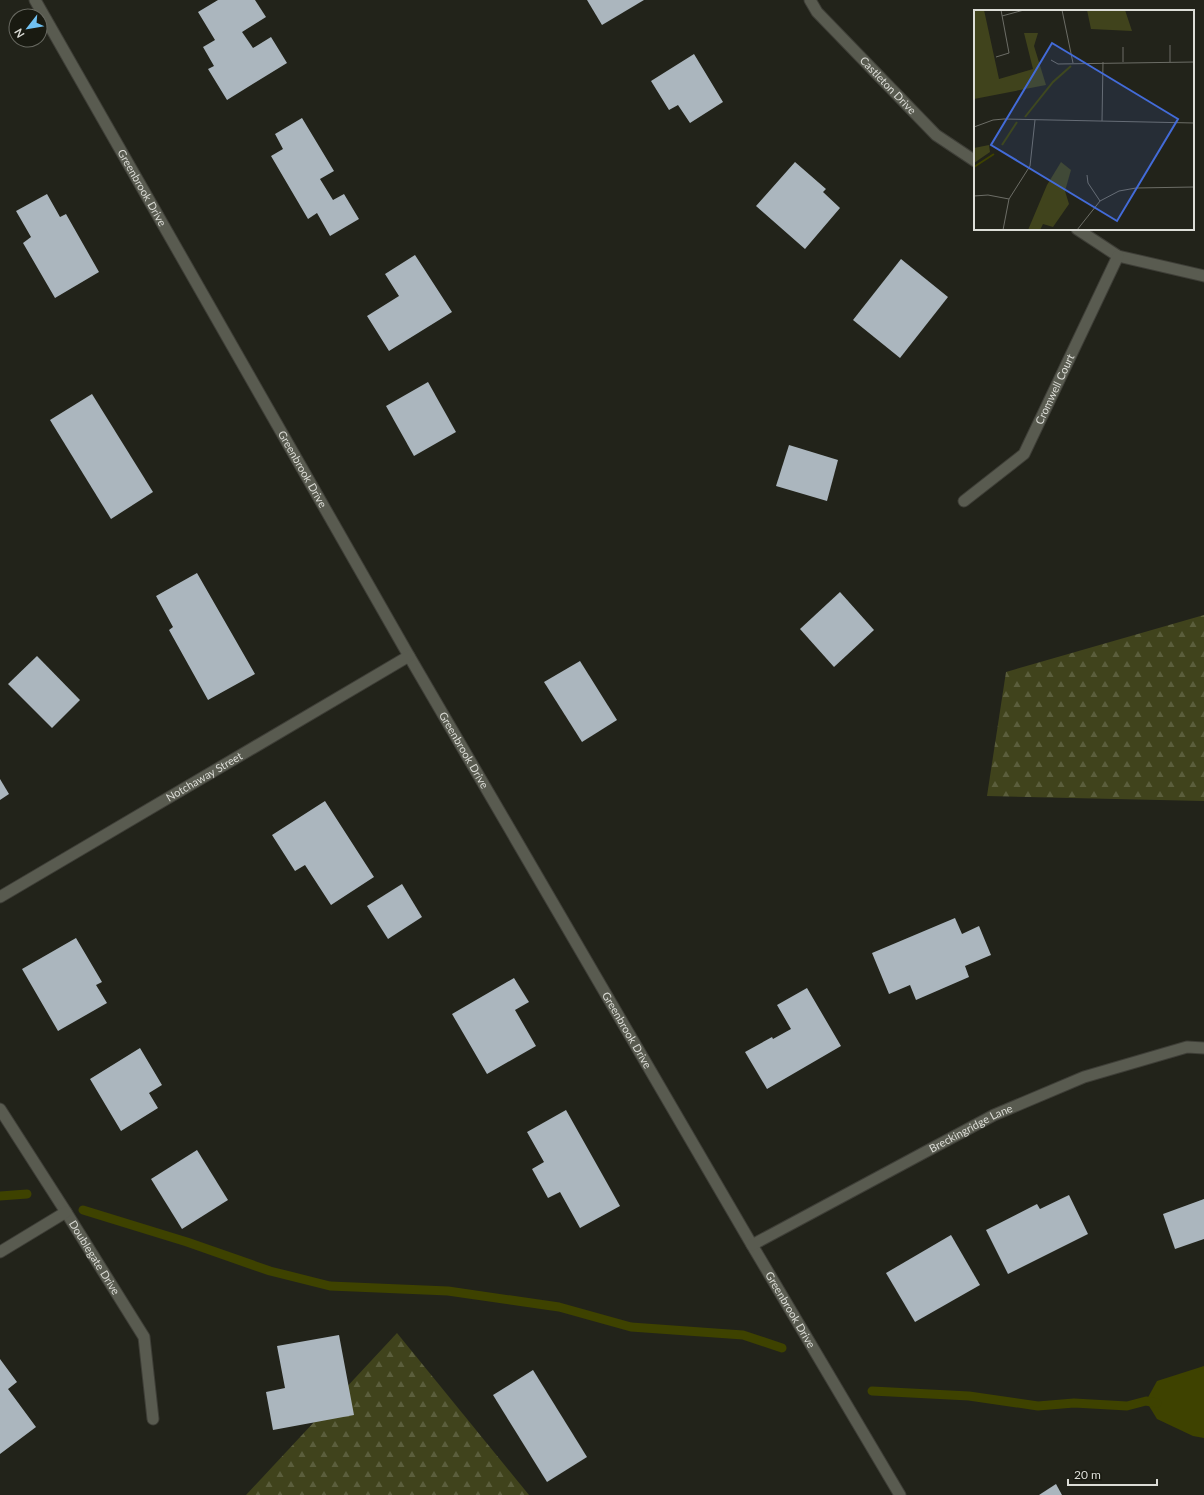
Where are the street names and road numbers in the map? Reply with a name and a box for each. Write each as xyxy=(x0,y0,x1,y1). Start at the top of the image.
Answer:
street label: Castleton Drive xyxy=(857,53,919,117)
street label: Greenbrook Drive xyxy=(115,147,170,228)
street label: Cromwell Court xyxy=(1032,352,1077,426)
street label: Greenbrook Drive xyxy=(276,428,330,510)
street label: Greenbrook Drive xyxy=(437,709,492,791)
street label: Notchaway Street xyxy=(163,749,244,804)
street label: Greenbrook Drive xyxy=(600,989,655,1071)
street label: Breckingridge Lane xyxy=(927,1101,1014,1155)
street label: Doublegate Drive xyxy=(67,1218,123,1297)
street label: Greenbrook Drive xyxy=(763,1269,819,1350)

